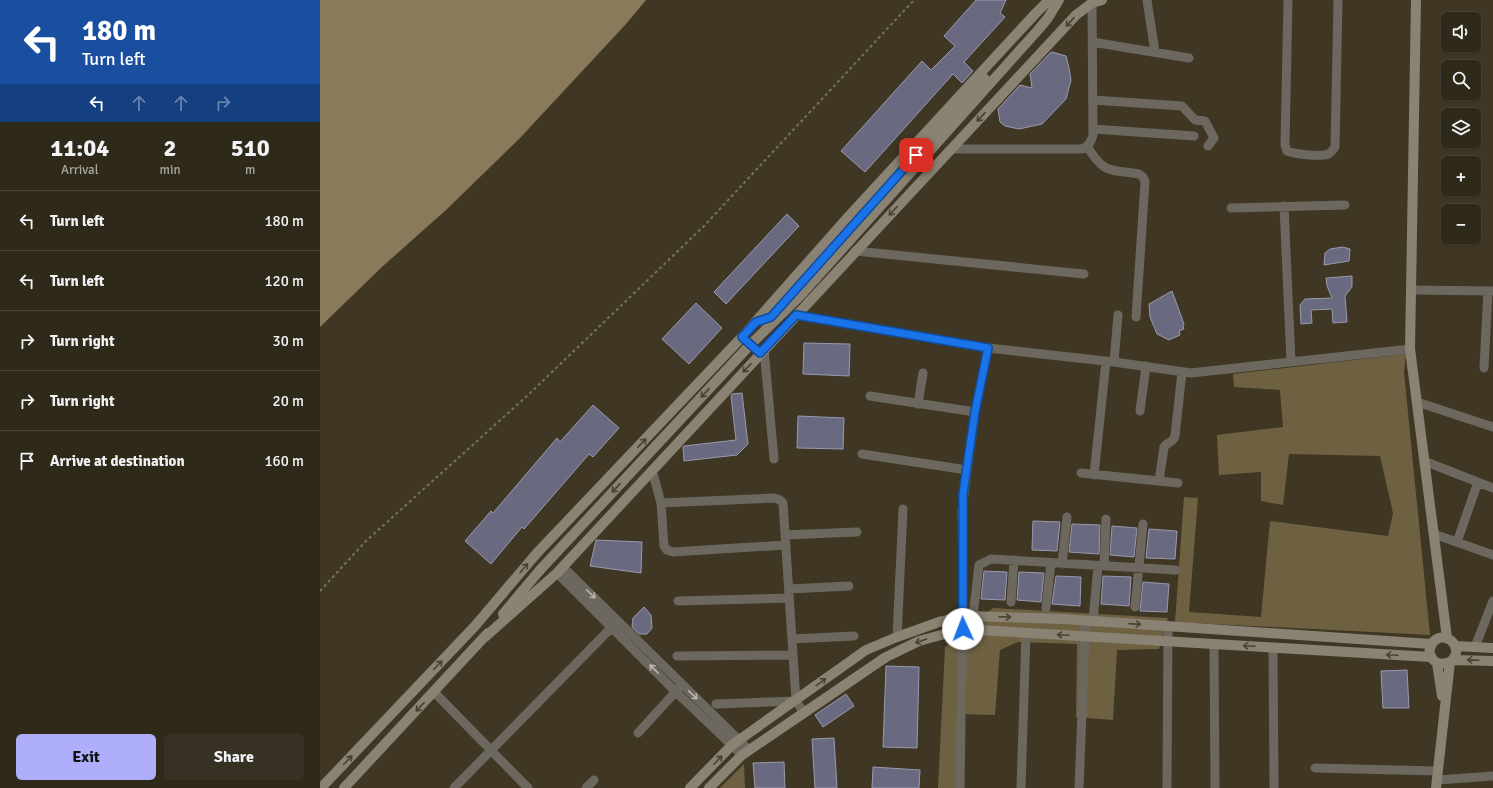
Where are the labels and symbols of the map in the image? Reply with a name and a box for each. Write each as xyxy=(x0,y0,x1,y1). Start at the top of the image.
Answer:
one-way arrow xyxy=(1066,16,1075,26)
one-way arrow xyxy=(977,111,986,122)
pin xyxy=(899,138,933,172)
one-way arrow xyxy=(888,206,897,217)
one-way arrow xyxy=(742,363,751,373)
one-way arrow xyxy=(700,388,710,398)
one-way arrow xyxy=(637,438,646,448)
one-way arrow xyxy=(612,482,621,493)
one-way arrow xyxy=(519,563,528,574)
one-way arrow xyxy=(586,589,596,599)
position arrow xyxy=(942,608,984,650)
one-way arrow xyxy=(998,614,1011,621)
one-way arrow xyxy=(1128,621,1141,628)
one-way arrow xyxy=(1057,631,1070,639)
one-way arrow xyxy=(914,638,927,645)
one-way arrow xyxy=(1243,643,1256,650)
one-way arrow xyxy=(1386,651,1399,659)
one-way arrow xyxy=(1467,657,1480,664)
one-way arrow xyxy=(433,660,442,671)
one-way arrow xyxy=(649,664,659,674)
one-way arrow xyxy=(816,678,827,686)
one-way arrow xyxy=(688,690,698,700)
one-way arrow xyxy=(415,702,425,712)
one-way arrow xyxy=(343,755,353,765)
one-way arrow xyxy=(713,755,722,765)

